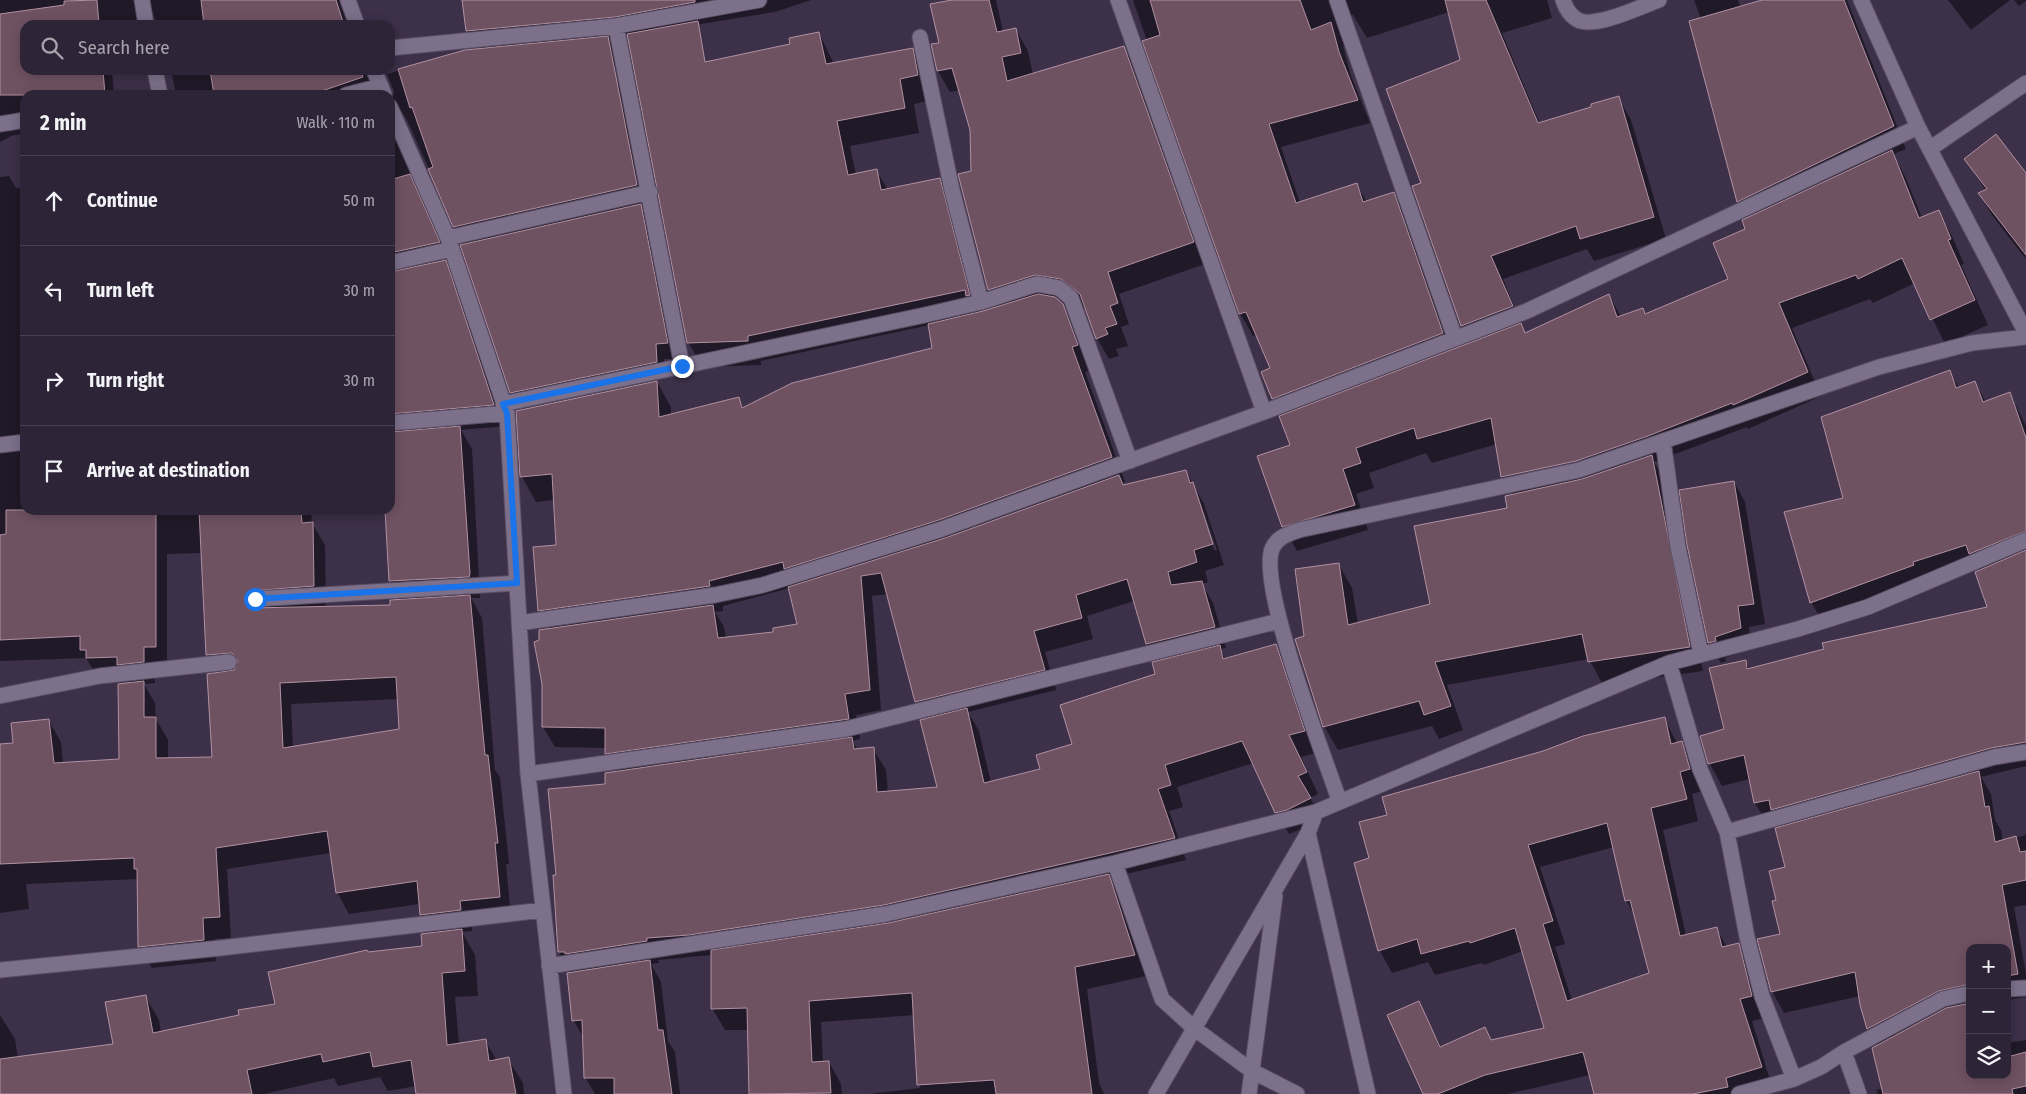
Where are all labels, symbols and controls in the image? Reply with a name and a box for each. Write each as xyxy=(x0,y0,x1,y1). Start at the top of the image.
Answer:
search box xyxy=(20,20,395,75)
icon: search xyxy=(38,34,66,62)
text: Search here xyxy=(78,36,170,59)
text: 2 min xyxy=(40,110,87,136)
text: Walk · 110 m xyxy=(297,113,375,132)
icon: ahead xyxy=(40,187,68,215)
text: Continue xyxy=(87,189,158,212)
text: 50 m xyxy=(343,191,375,210)
icon: left xyxy=(40,277,68,305)
text: Turn left xyxy=(87,279,154,302)
text: 30 m xyxy=(343,281,375,300)
route end xyxy=(671,355,694,378)
icon: right xyxy=(40,367,68,395)
text: Turn right xyxy=(87,369,164,392)
text: 30 m xyxy=(343,371,375,390)
icon: arrive xyxy=(40,457,68,485)
text: Arrive at destination xyxy=(87,459,250,482)
route start xyxy=(244,588,267,611)
map controls xyxy=(1966,944,2011,1079)
button: + xyxy=(1966,944,2011,989)
button: − xyxy=(1966,989,2011,1034)
button: layers xyxy=(1966,1034,2011,1079)

